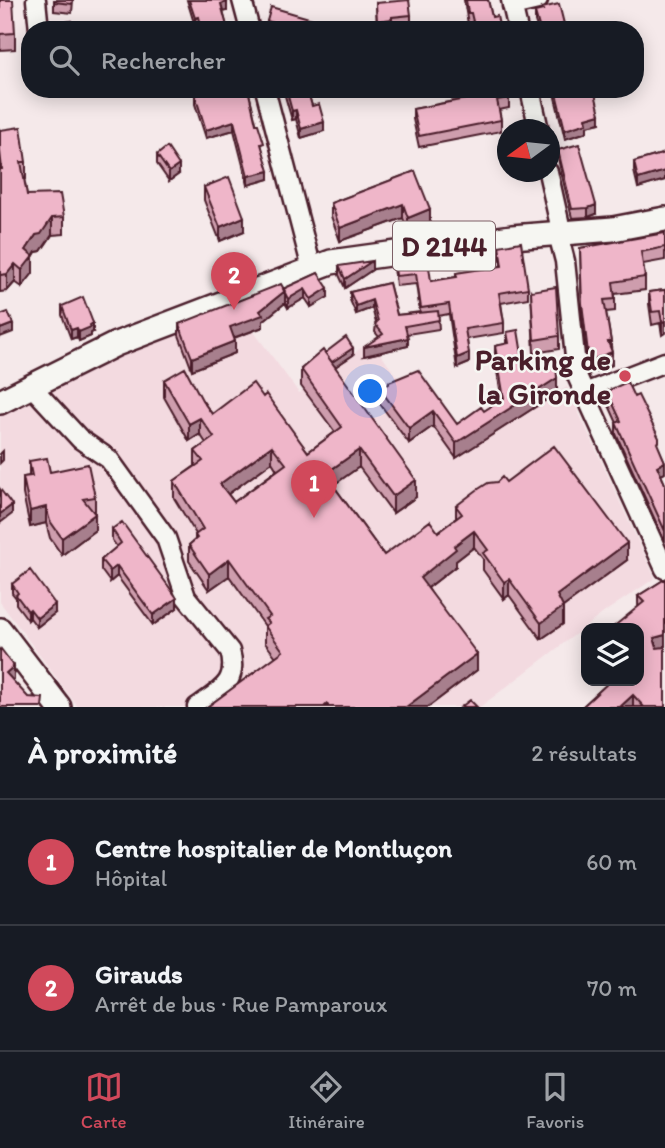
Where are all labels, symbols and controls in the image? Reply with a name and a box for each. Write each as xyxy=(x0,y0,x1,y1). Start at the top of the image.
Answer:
search box xyxy=(21,21,644,98)
icon: search xyxy=(45,41,83,79)
text: Rechercher xyxy=(101,44,225,76)
north arrow xyxy=(497,119,560,182)
road number: D 2144 xyxy=(393,222,495,270)
pin: 2 xyxy=(211,252,257,310)
place label: Parking de la Gironde xyxy=(475,341,611,412)
marker: Parking de la Gironde xyxy=(617,368,633,384)
your location xyxy=(353,374,387,408)
pin: 1 xyxy=(291,460,337,518)
map controls xyxy=(581,623,644,686)
button: layers xyxy=(581,623,644,686)
text: À proximité xyxy=(28,734,177,771)
text: 2 résultats xyxy=(531,739,637,767)
text: Centre hospitalier de Montluçon xyxy=(95,832,452,864)
text: 1 xyxy=(46,848,56,876)
text: 60 m xyxy=(586,848,637,876)
text: Hôpital xyxy=(95,864,167,892)
text: Girauds xyxy=(95,958,183,990)
text: 2 xyxy=(45,974,57,1002)
text: 70 m xyxy=(587,974,637,1002)
text: Arrêt de bus · Rue Pamparoux xyxy=(95,990,387,1018)
tab: Carte xyxy=(81,1068,127,1133)
tab: Itinéraire xyxy=(288,1068,365,1133)
tab: Favoris xyxy=(526,1068,584,1133)

